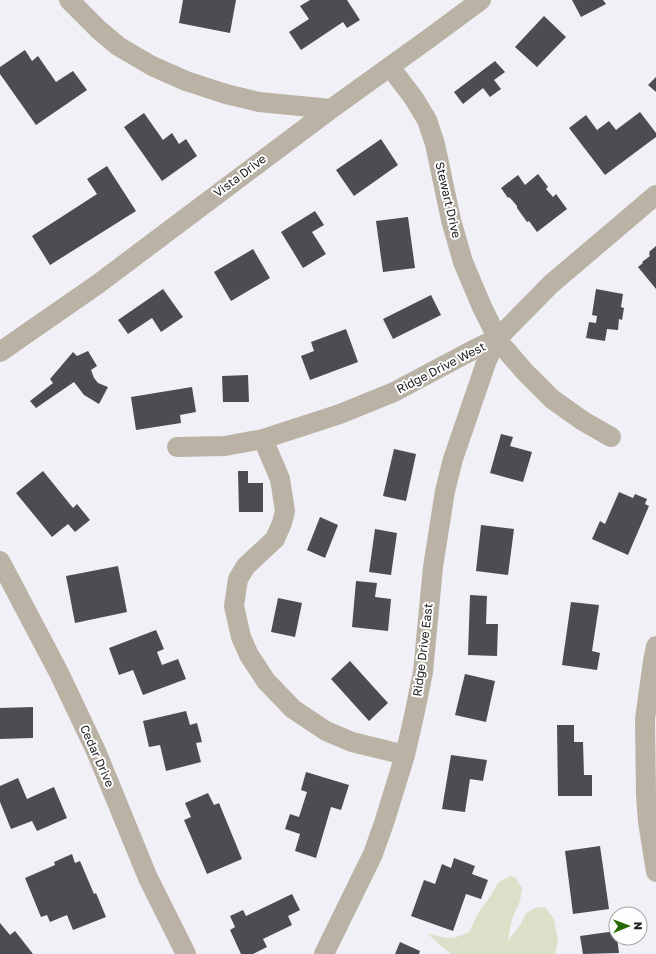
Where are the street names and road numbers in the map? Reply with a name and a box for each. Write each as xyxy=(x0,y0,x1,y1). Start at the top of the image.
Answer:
street label: Vista Drive xyxy=(210,151,269,200)
street label: Stewart Drive xyxy=(432,160,465,240)
street label: Ridge Drive West xyxy=(394,339,488,396)
street label: Ridge Drive East xyxy=(409,602,436,697)
street label: Cedar Drive xyxy=(77,722,118,789)

